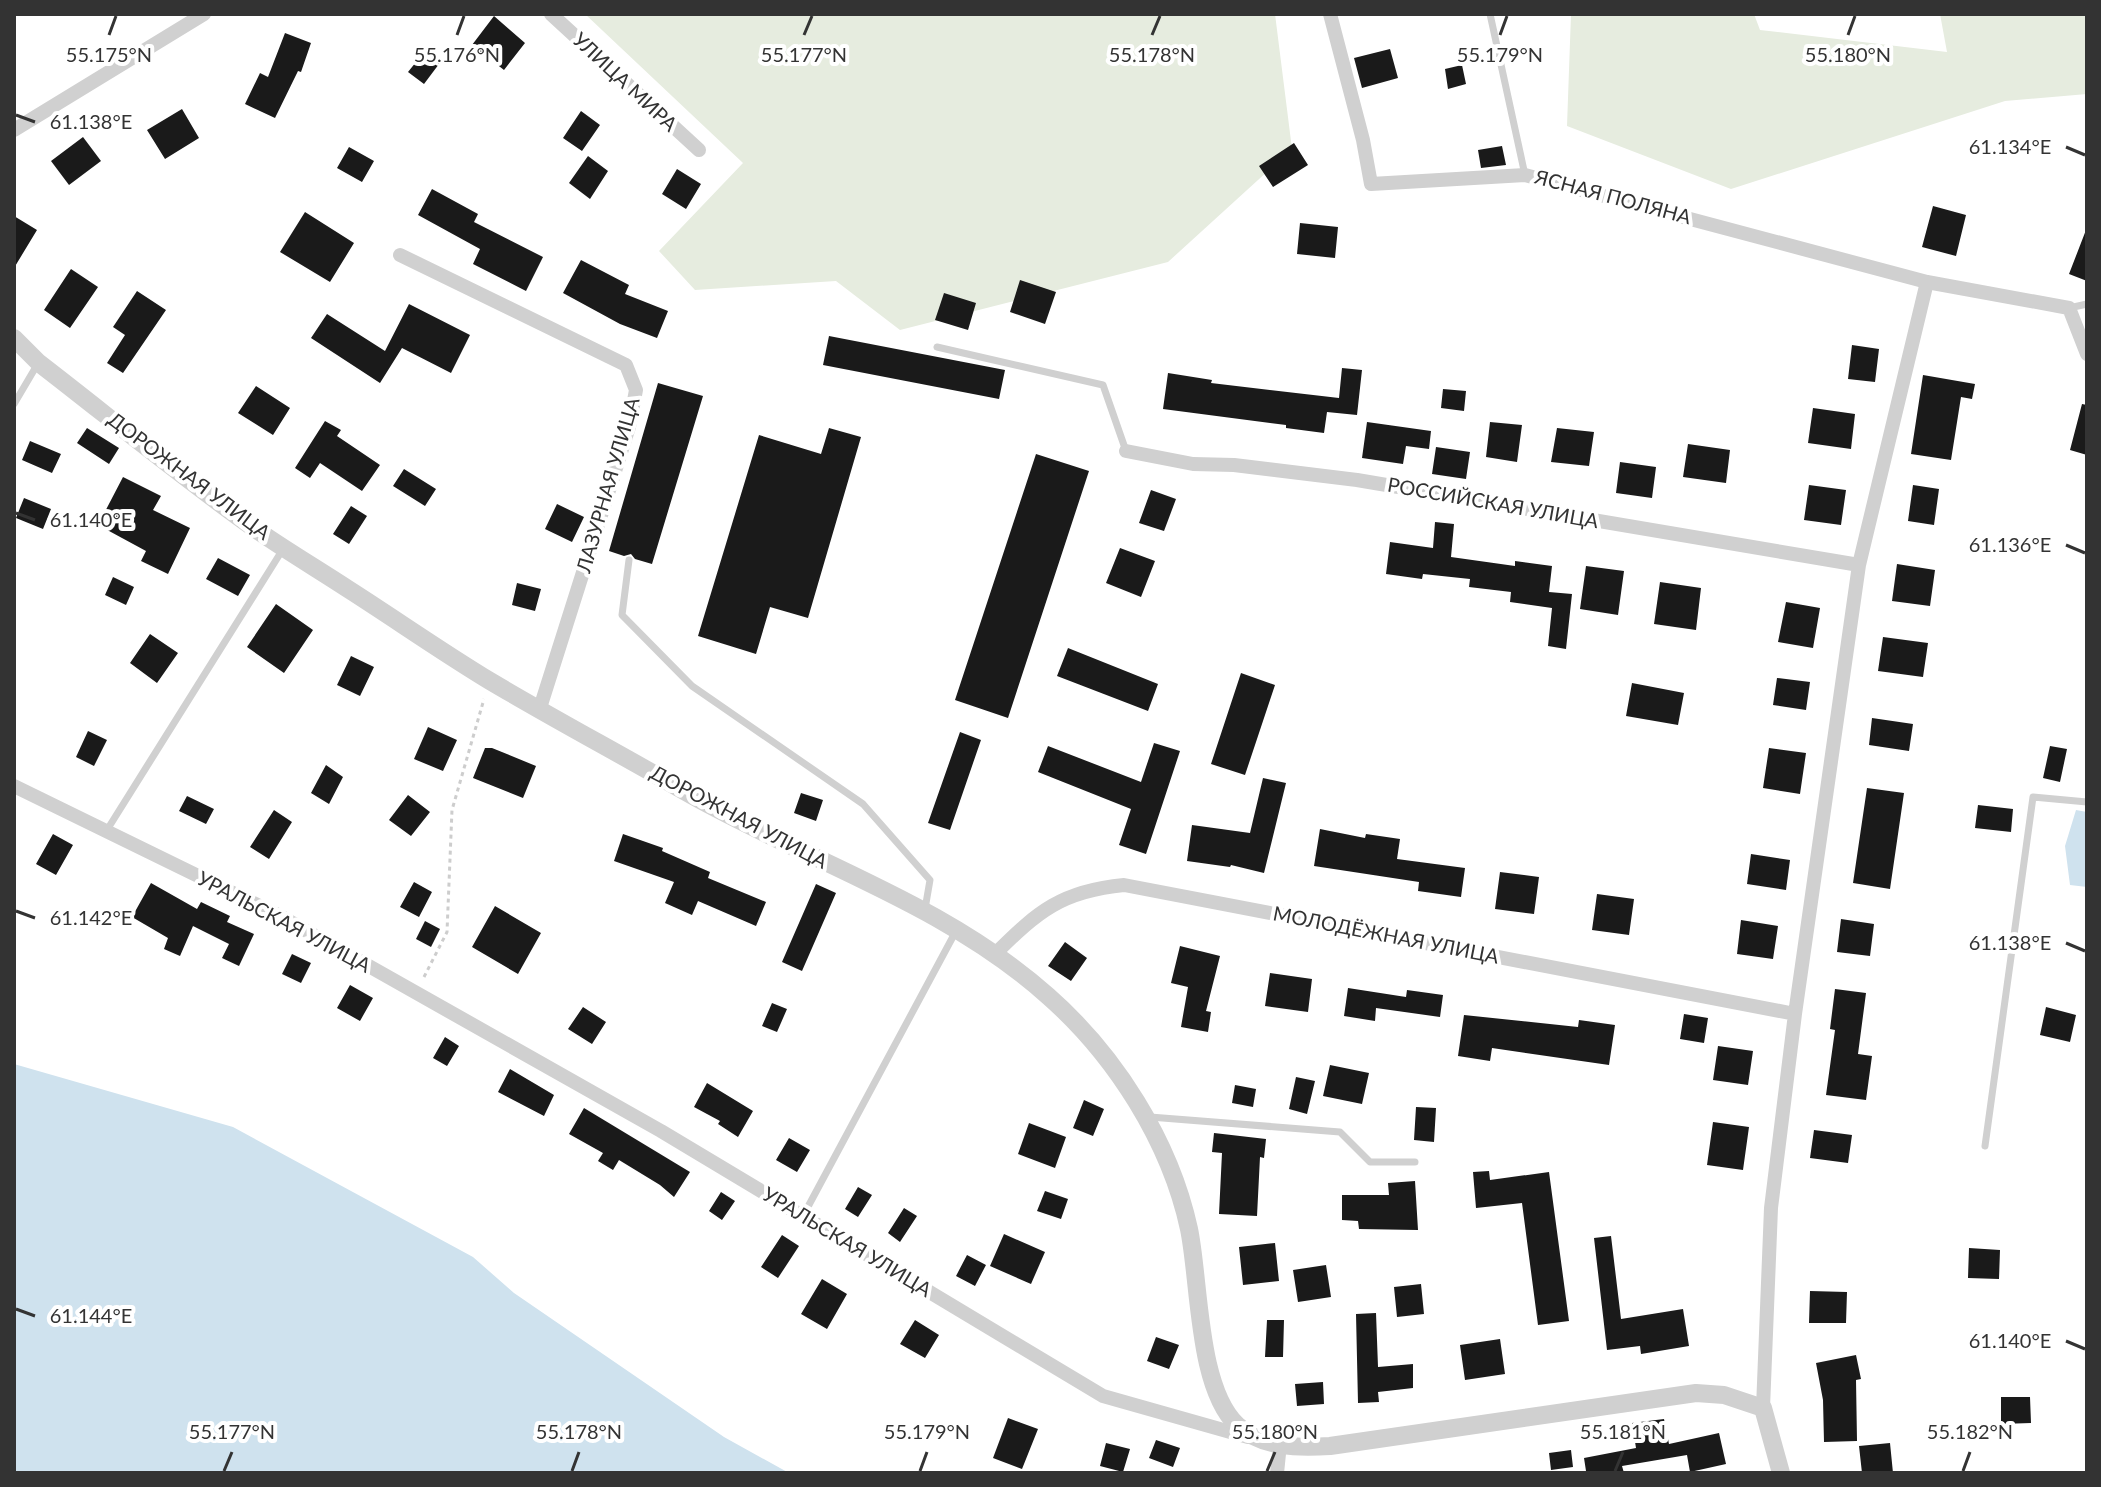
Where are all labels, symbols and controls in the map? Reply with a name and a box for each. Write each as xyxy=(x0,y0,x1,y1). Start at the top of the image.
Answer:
street label: УЛИЦА МИРА xyxy=(569,27,683,136)
text: 55.175°N xyxy=(66,42,152,66)
text: 55.176°N xyxy=(414,42,500,66)
text: 55.177°N xyxy=(761,42,847,66)
text: 55.178°N xyxy=(1109,42,1195,66)
text: 55.179°N xyxy=(1457,42,1543,66)
text: 55.180°N xyxy=(1805,42,1891,66)
text: 61.138°E xyxy=(50,109,132,133)
text: 61.134°E xyxy=(1969,134,2051,158)
street label: ЯСНАЯ ПОЛЯНА xyxy=(1532,163,1694,229)
street label: ЛАЗУРНАЯ УЛИЦА xyxy=(570,394,644,576)
street label: ДОРОЖНАЯ УЛИЦА xyxy=(104,406,276,544)
street label: РОССИЙСКАЯ УЛИЦА xyxy=(1386,472,1601,532)
text: 61.140°E xyxy=(50,507,132,531)
text: 61.136°E xyxy=(1969,532,2051,556)
street label: ДОРОЖНАЯ УЛИЦА xyxy=(647,759,832,873)
street label: УРАЛЬСКАЯ УЛИЦА xyxy=(194,865,376,977)
street label: МОЛОДЁЖНАЯ УЛИЦА xyxy=(1271,900,1502,968)
text: 61.142°E xyxy=(50,905,132,929)
text: 61.138°E xyxy=(1969,930,2051,954)
street label: УРАЛЬСКАЯ УЛИЦА xyxy=(759,1181,937,1301)
text: 61.144°E xyxy=(50,1303,132,1327)
text: 61.140°E xyxy=(1969,1328,2051,1352)
text: 55.177°N xyxy=(189,1419,275,1443)
text: 55.178°N xyxy=(536,1419,622,1443)
text: 55.179°N xyxy=(884,1419,970,1443)
text: 55.180°N xyxy=(1232,1419,1318,1443)
text: 55.181°N xyxy=(1580,1419,1666,1443)
text: 55.182°N xyxy=(1927,1419,2013,1443)

